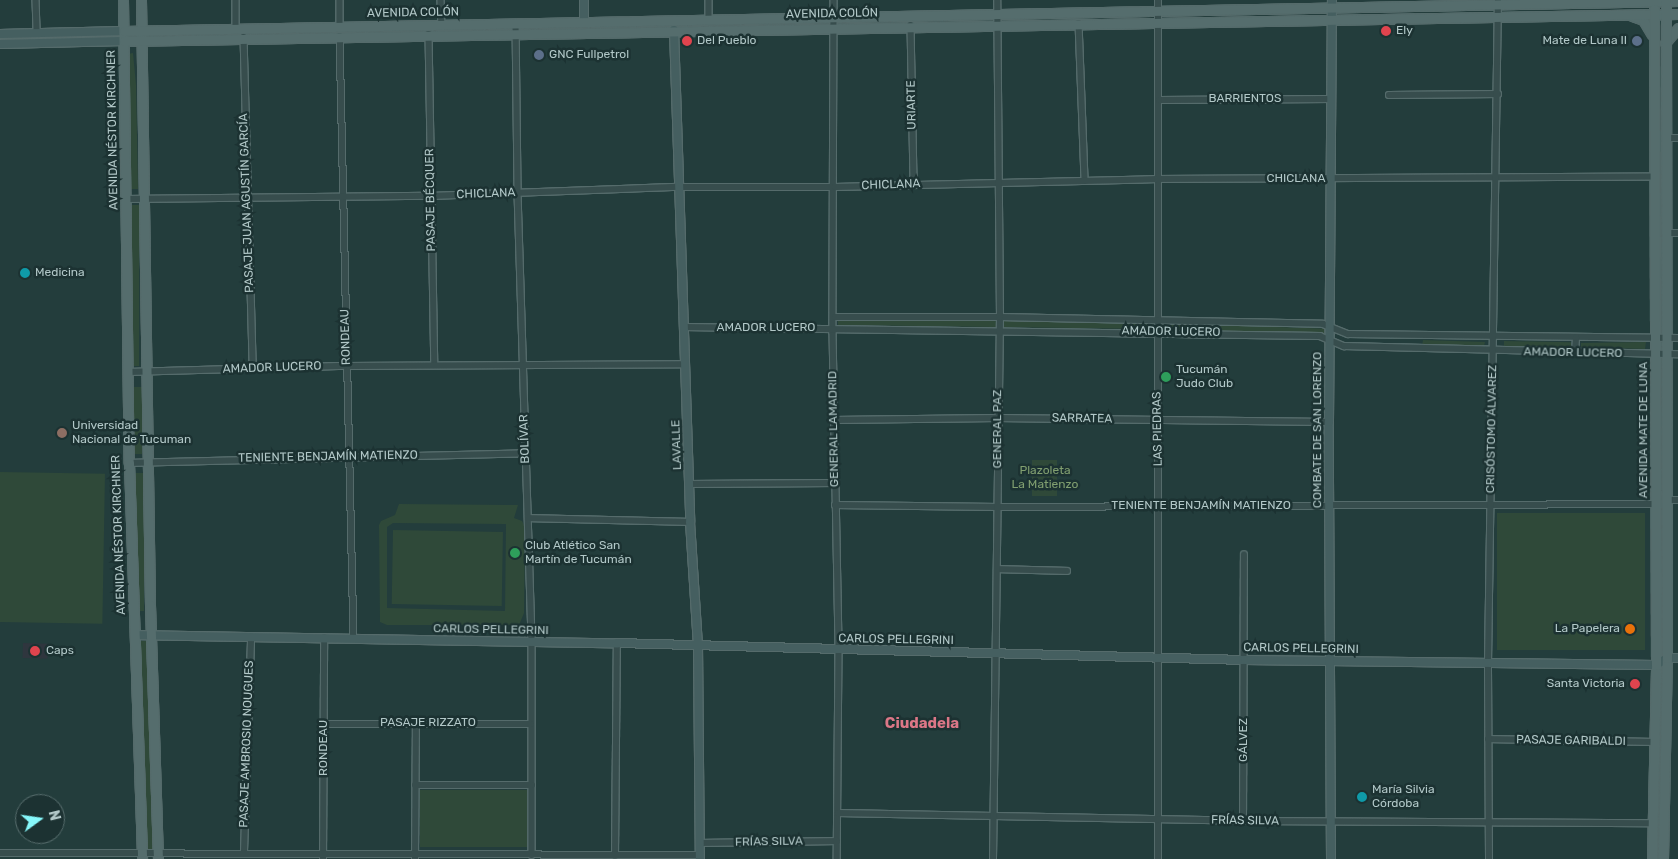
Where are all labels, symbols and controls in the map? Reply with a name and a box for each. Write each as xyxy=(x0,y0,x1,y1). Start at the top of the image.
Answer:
street label: AVENIDA COLÓN xyxy=(367,5,459,21)
street label: AVENIDA COLÓN xyxy=(786,6,878,22)
place label: Ely xyxy=(1396,24,1413,38)
marker: Ely xyxy=(1380,25,1392,37)
place label: Del Pueblo xyxy=(697,34,756,48)
place label: Mate de Luna II xyxy=(1543,34,1627,48)
marker: Del Pueblo xyxy=(681,35,693,47)
marker: Mate de Luna II xyxy=(1631,35,1643,47)
place label: GNC Fullpetrol xyxy=(549,48,629,62)
marker: GNC Fullpetrol xyxy=(533,49,545,61)
street label: AVENIDA NÉSTOR KIRCHNER xyxy=(104,50,122,210)
street label: URIARTE xyxy=(904,80,920,130)
street label: BARRIENTOS xyxy=(1209,92,1281,106)
street label: PASAJE JUAN AGUSTÍN GARCÍA xyxy=(237,113,257,293)
street label: PASAJE BÉCQUER xyxy=(423,148,439,252)
street label: CHICLANA xyxy=(1266,172,1326,186)
street label: CHICLANA xyxy=(861,177,921,193)
street label: CHICLANA xyxy=(456,186,516,202)
place label: Medicina xyxy=(35,266,85,280)
marker: Medicina xyxy=(19,267,31,279)
street label: RONDEAU xyxy=(338,309,354,365)
street label: AMADOR LUCERO xyxy=(717,321,815,335)
street label: AMADOR LUCERO xyxy=(1121,324,1221,340)
street label: AMADOR LUCERO xyxy=(1523,345,1623,361)
street label: COMBATE DE SAN LORENZO xyxy=(1311,352,1325,508)
street label: AMADOR LUCERO xyxy=(222,359,322,377)
street label: AVENIDA MATE DE LUNA xyxy=(1637,362,1651,498)
place label: Tucumán Judo Club xyxy=(1176,363,1233,391)
street label: CRISÓSTOMO ÁLVAREZ xyxy=(1484,364,1500,494)
street label: GENERAL LAMADRID xyxy=(826,371,842,487)
marker: Tucumán Judo Club xyxy=(1160,371,1172,383)
street label: GENERAL PAZ xyxy=(991,389,1005,469)
street label: LAS PIEDRAS xyxy=(1150,391,1166,467)
street label: SARRATEA xyxy=(1052,411,1112,427)
street label: BOLÍVAR xyxy=(517,414,533,464)
place label: Universidad Nacional de Tucuman xyxy=(72,419,192,447)
street label: LAVALLE xyxy=(669,420,685,470)
marker: Universidad Nacional de Tucuman xyxy=(56,427,68,439)
street label: TENIENTE BENJAMÍN MATIENZO xyxy=(238,448,418,466)
street label: AVENIDA NÉSTOR KIRCHNER xyxy=(109,455,129,615)
park label: Plazoleta La Matienzo xyxy=(1012,464,1078,492)
street label: TENIENTE BENJAMÍN MATIENZO xyxy=(1111,499,1291,513)
place label: Club Atlético San Martín de Tucumán xyxy=(525,539,632,567)
marker: Club Atlético San Martín de Tucumán xyxy=(509,547,521,559)
street label: CARLOS PELLEGRINI xyxy=(433,622,549,638)
place label: La Papelera xyxy=(1555,622,1620,636)
marker: La Papelera xyxy=(1624,623,1636,635)
street label: CARLOS PELLEGRINI xyxy=(838,632,954,648)
street label: CARLOS PELLEGRINI xyxy=(1243,641,1359,657)
marker: Caps xyxy=(28,644,42,658)
place label: Caps xyxy=(46,644,74,658)
street label: PASAJE AMBROSIO NOUGUES xyxy=(237,660,257,828)
place label: Santa Victoria xyxy=(1546,677,1625,691)
marker: Santa Victoria xyxy=(1629,678,1641,690)
district label: Ciudadela xyxy=(885,715,959,733)
street label: PASAJE RIZZATO xyxy=(380,716,476,730)
street label: GÁLVEZ xyxy=(1237,718,1251,762)
street label: RONDEAU xyxy=(317,720,331,776)
street label: PASAJE GARIBALDI xyxy=(1516,733,1626,749)
place label: María Silvia Córdoba xyxy=(1372,783,1435,811)
marker: María Silvia Córdoba xyxy=(1356,791,1368,803)
north arrow xyxy=(15,794,65,844)
text: N xyxy=(45,809,64,822)
street label: FRÍAS SILVA xyxy=(1211,813,1279,829)
street label: FRÍAS SILVA xyxy=(735,834,803,850)

